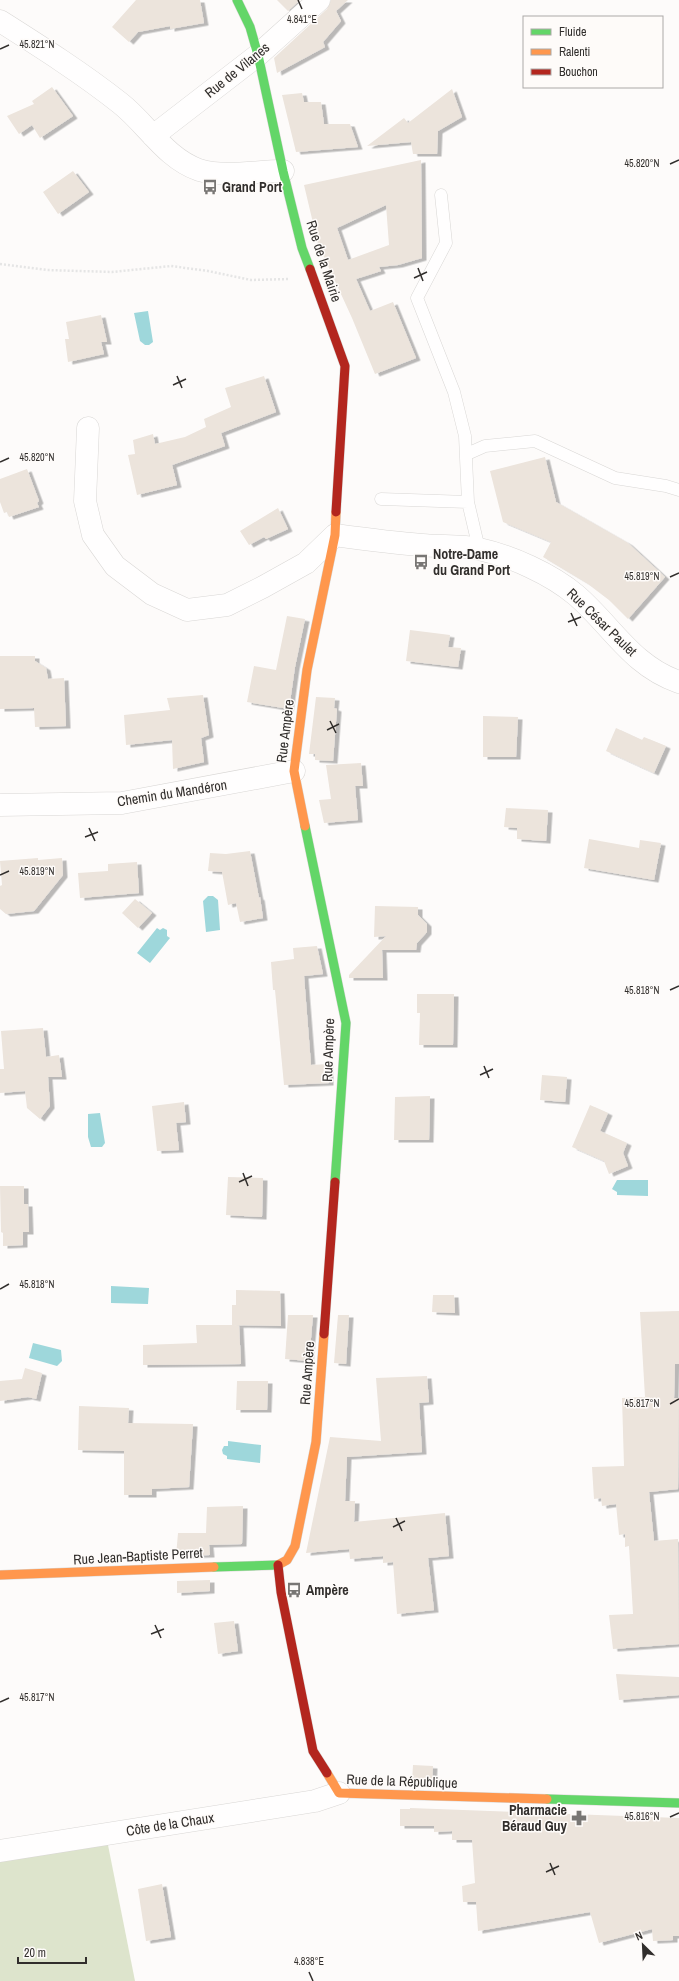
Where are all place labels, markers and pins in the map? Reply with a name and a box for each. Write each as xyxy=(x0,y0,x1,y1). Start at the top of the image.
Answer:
bus stop icon: Grand Port xyxy=(201,178,219,196)
place label: Grand Port xyxy=(222,178,282,196)
place label: Notre-Dame du Grand Port xyxy=(433,545,510,579)
bus stop icon: Notre-Dame du Grand Port xyxy=(412,553,430,571)
bus stop icon: Ampère xyxy=(285,1581,303,1599)
place label: Ampère xyxy=(306,1581,349,1599)
place label: Pharmacie Béraud Guy xyxy=(502,1801,568,1835)
pharmacy icon: Pharmacie Béraud Guy xyxy=(570,1809,588,1827)

